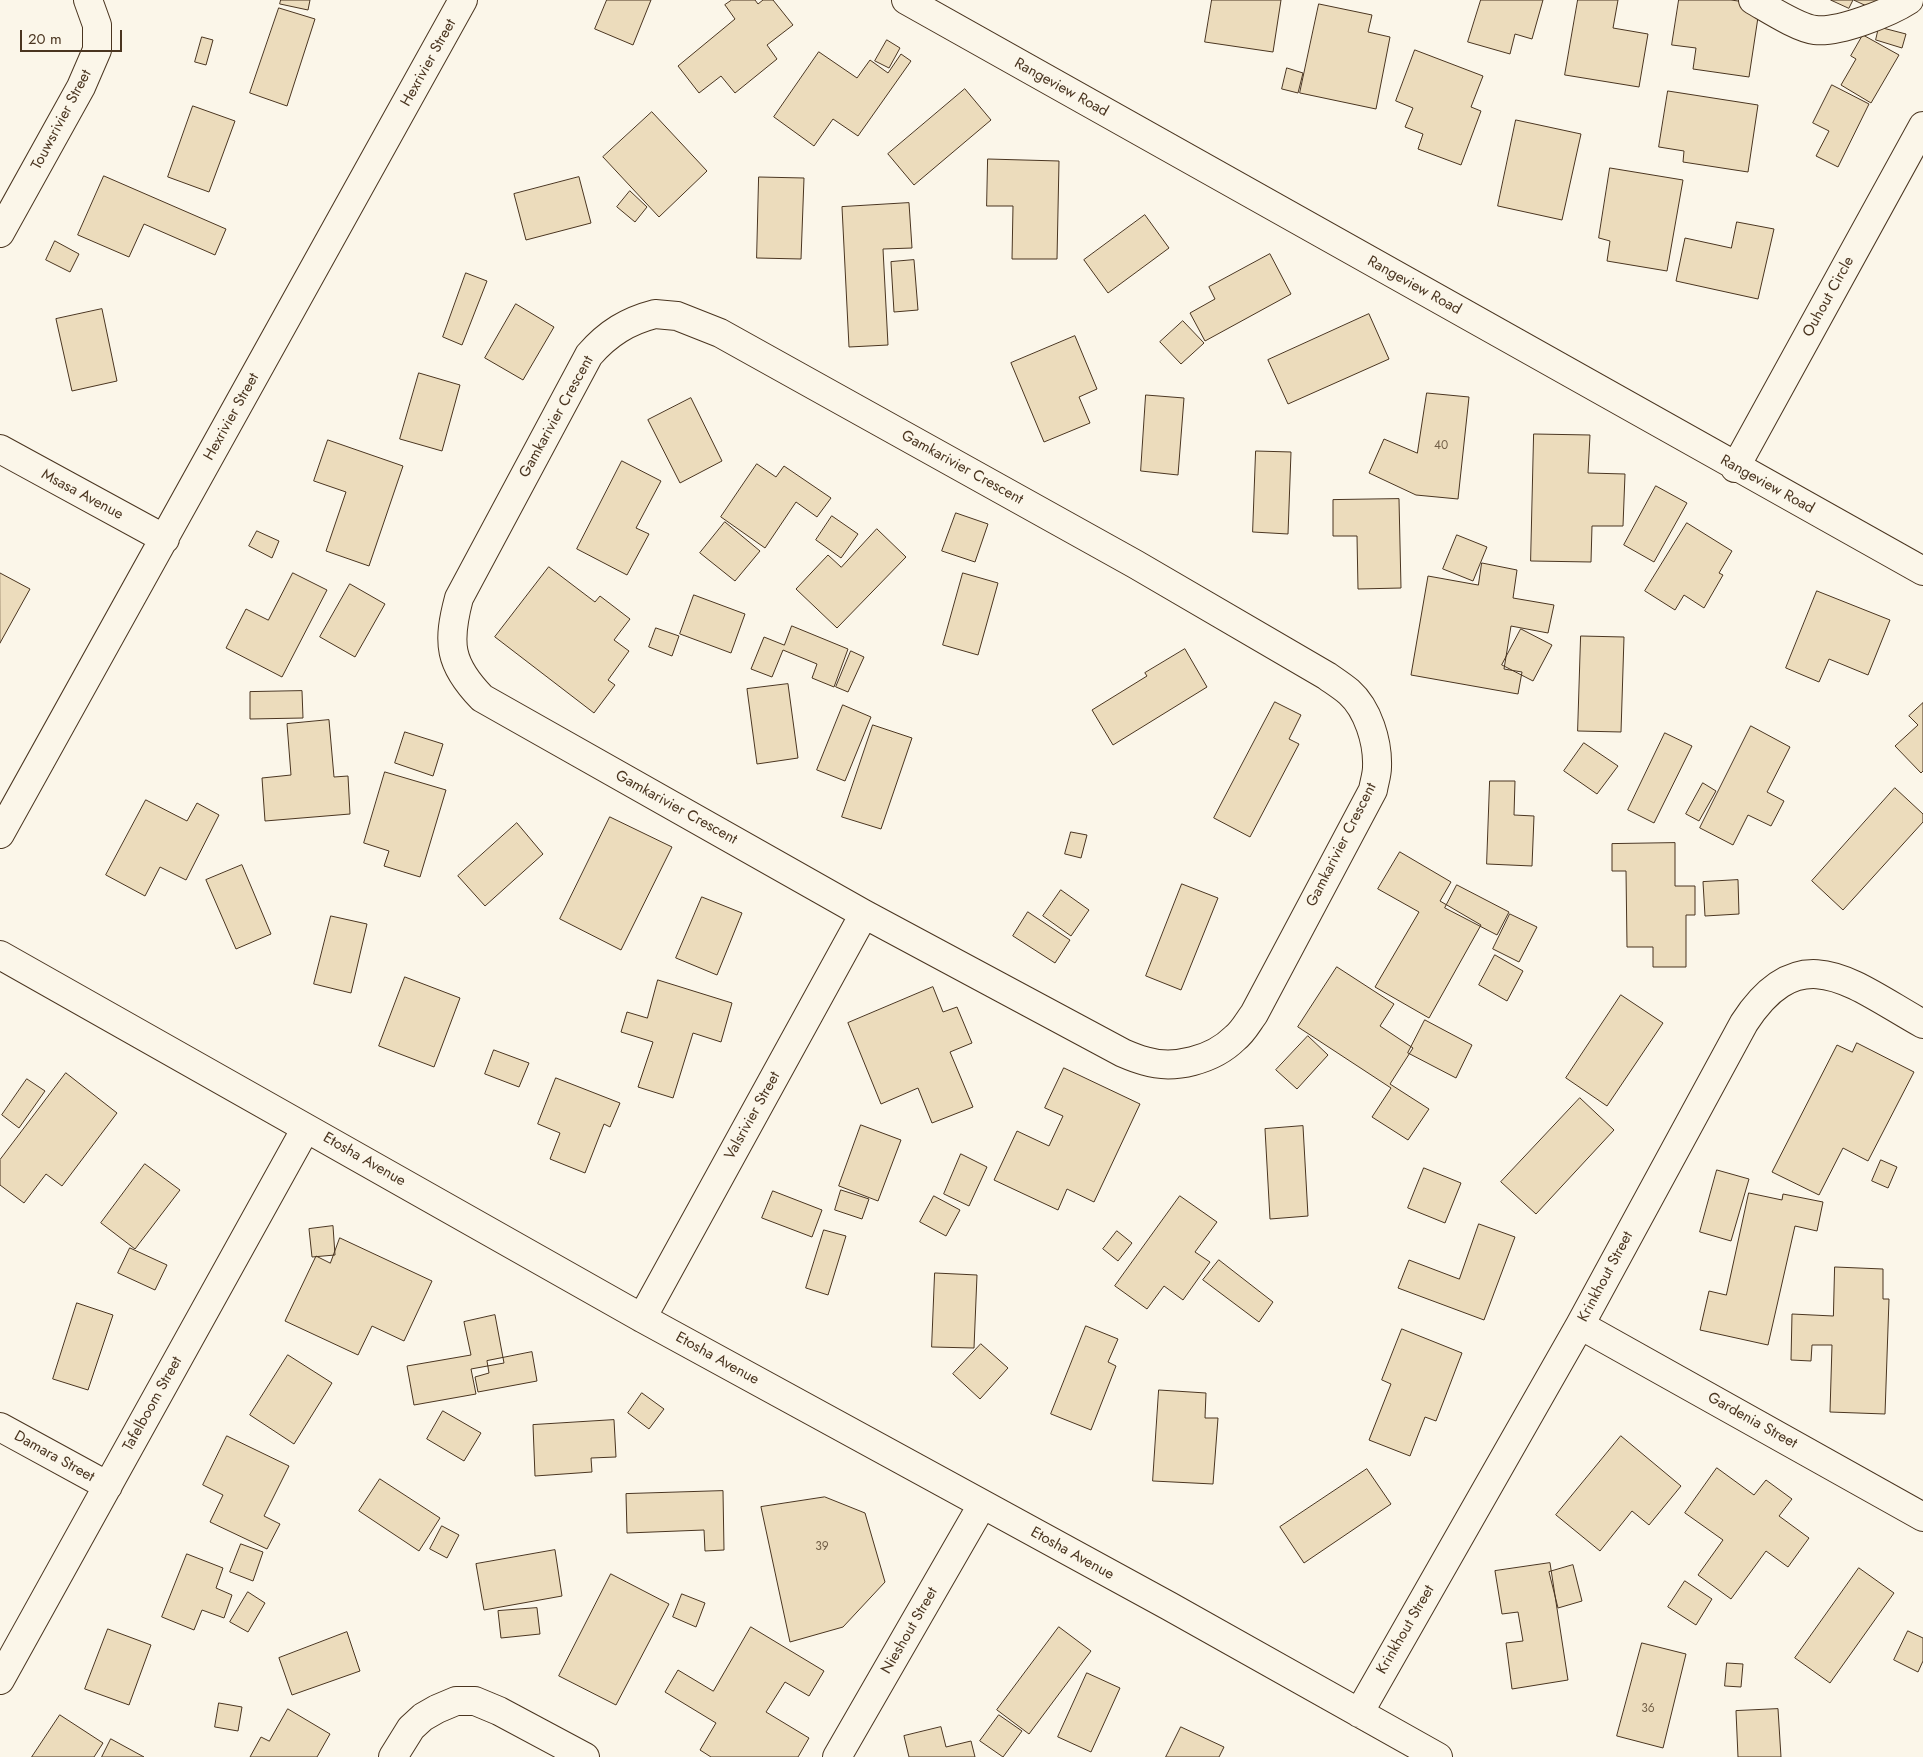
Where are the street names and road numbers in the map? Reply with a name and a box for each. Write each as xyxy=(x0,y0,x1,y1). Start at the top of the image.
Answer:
street label: Hexrivier Street xyxy=(398,16,460,110)
street label: Rangeview Road xyxy=(1011,55,1111,121)
street label: Touwsrivier Street xyxy=(28,67,96,173)
street label: Rangeview Road xyxy=(1364,253,1464,319)
street label: Ouhout Circle xyxy=(1800,254,1858,340)
street label: Gamkarivier Crescent xyxy=(516,353,598,481)
street label: Hexrivier Street xyxy=(201,370,263,464)
street label: Gamkarivier Crescent xyxy=(898,427,1026,509)
street label: Rangeview Road xyxy=(1717,452,1817,518)
street label: Msasa Avenue xyxy=(38,466,126,524)
street label: Gamkarivier Crescent xyxy=(612,767,740,849)
street label: Gamkarivier Crescent xyxy=(1303,780,1381,910)
street label: Valsrivier Street xyxy=(721,1069,785,1163)
street label: Etosha Avenue xyxy=(319,1129,409,1191)
street label: Krinkhout Street xyxy=(1575,1229,1637,1325)
street label: Etosha Avenue xyxy=(672,1329,762,1389)
street label: Tafelboom Street xyxy=(120,1354,186,1454)
street label: Gardenia Street xyxy=(1704,1389,1800,1453)
street label: Damara Street xyxy=(11,1428,97,1486)
street label: Etosha Avenue xyxy=(1027,1524,1117,1584)
street label: Krinkhout Street xyxy=(1373,1582,1439,1678)
street label: Nieshout Street xyxy=(878,1584,942,1678)

